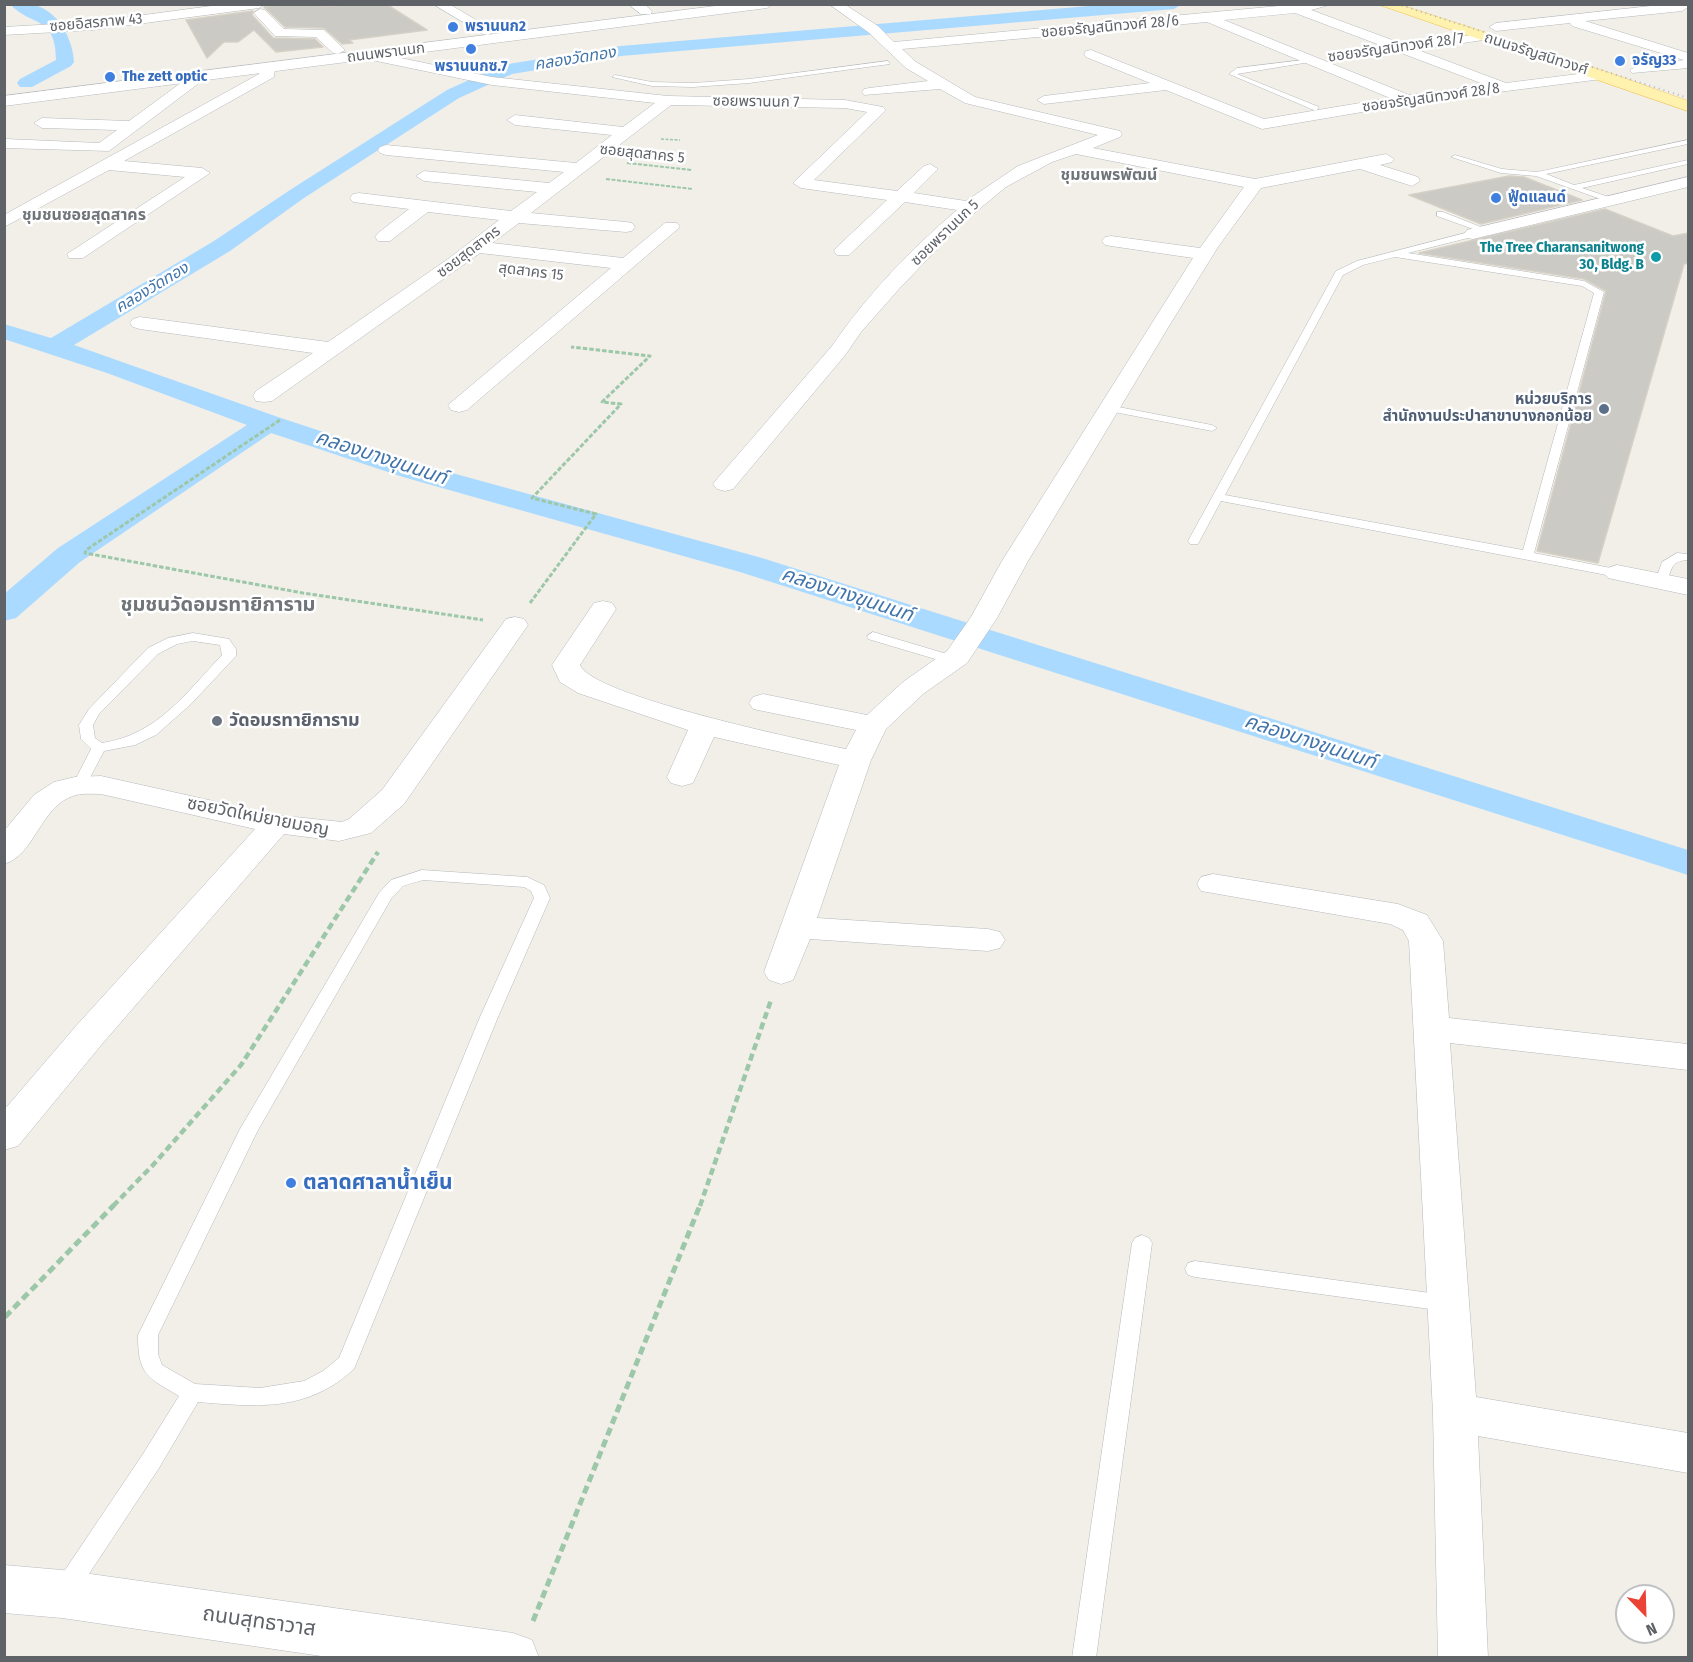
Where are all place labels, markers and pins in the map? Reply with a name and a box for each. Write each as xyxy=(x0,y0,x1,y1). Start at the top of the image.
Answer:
place label: พรานนก2 xyxy=(465,18,526,36)
marker: พรานนก2 xyxy=(446,20,460,34)
marker: พรานนกซ.7 xyxy=(464,42,478,56)
place label: จรัญ33 xyxy=(1632,52,1676,70)
marker: จรัญ33 xyxy=(1613,54,1627,68)
place label: พรานนกซ.7 xyxy=(435,58,507,76)
place label: The zett optic xyxy=(122,68,207,86)
marker: The zett optic xyxy=(103,70,117,84)
place label: ฟู้ดแลนด์ xyxy=(1508,189,1566,207)
marker: ฟู้ดแลนด์ xyxy=(1489,191,1503,205)
place label: The Tree Charansanitwong 30, Bldg. B xyxy=(1480,239,1644,274)
marker: The Tree Charansanitwong 30, Bldg. B xyxy=(1649,250,1663,264)
place label: หน่วยบริการ สำนักงานประปาสาขาบางกอกน้อย xyxy=(1383,391,1592,426)
marker: หน่วยบริการ สำนักงานประปาสาขาบางกอกน้อย xyxy=(1597,402,1611,416)
place label: วัดอมรทายิการาม xyxy=(229,710,360,732)
marker: วัดอมรทายิการาม xyxy=(210,714,224,728)
place label: ตลาดศาลาน้ำเย็น xyxy=(303,1170,453,1196)
marker: ตลาดศาลาน้ำเย็น xyxy=(284,1176,298,1190)

